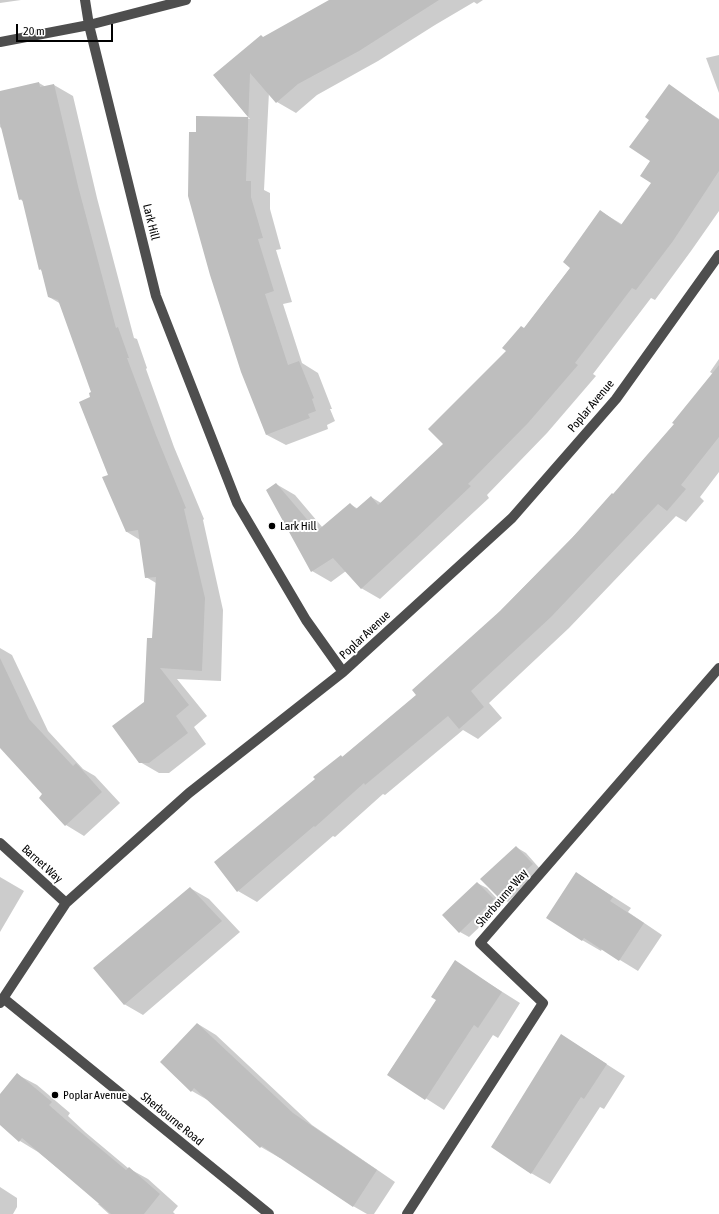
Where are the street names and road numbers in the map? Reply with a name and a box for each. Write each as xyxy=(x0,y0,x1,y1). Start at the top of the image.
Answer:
street label: Lark Hill xyxy=(140,202,162,242)
street label: Poplar Avenue xyxy=(565,377,617,435)
street label: Poplar Avenue xyxy=(337,608,393,662)
street label: Barnet Way xyxy=(19,842,65,886)
street label: Sherbourne Way xyxy=(473,866,531,930)
street label: Sherbourne Road xyxy=(138,1089,206,1149)

